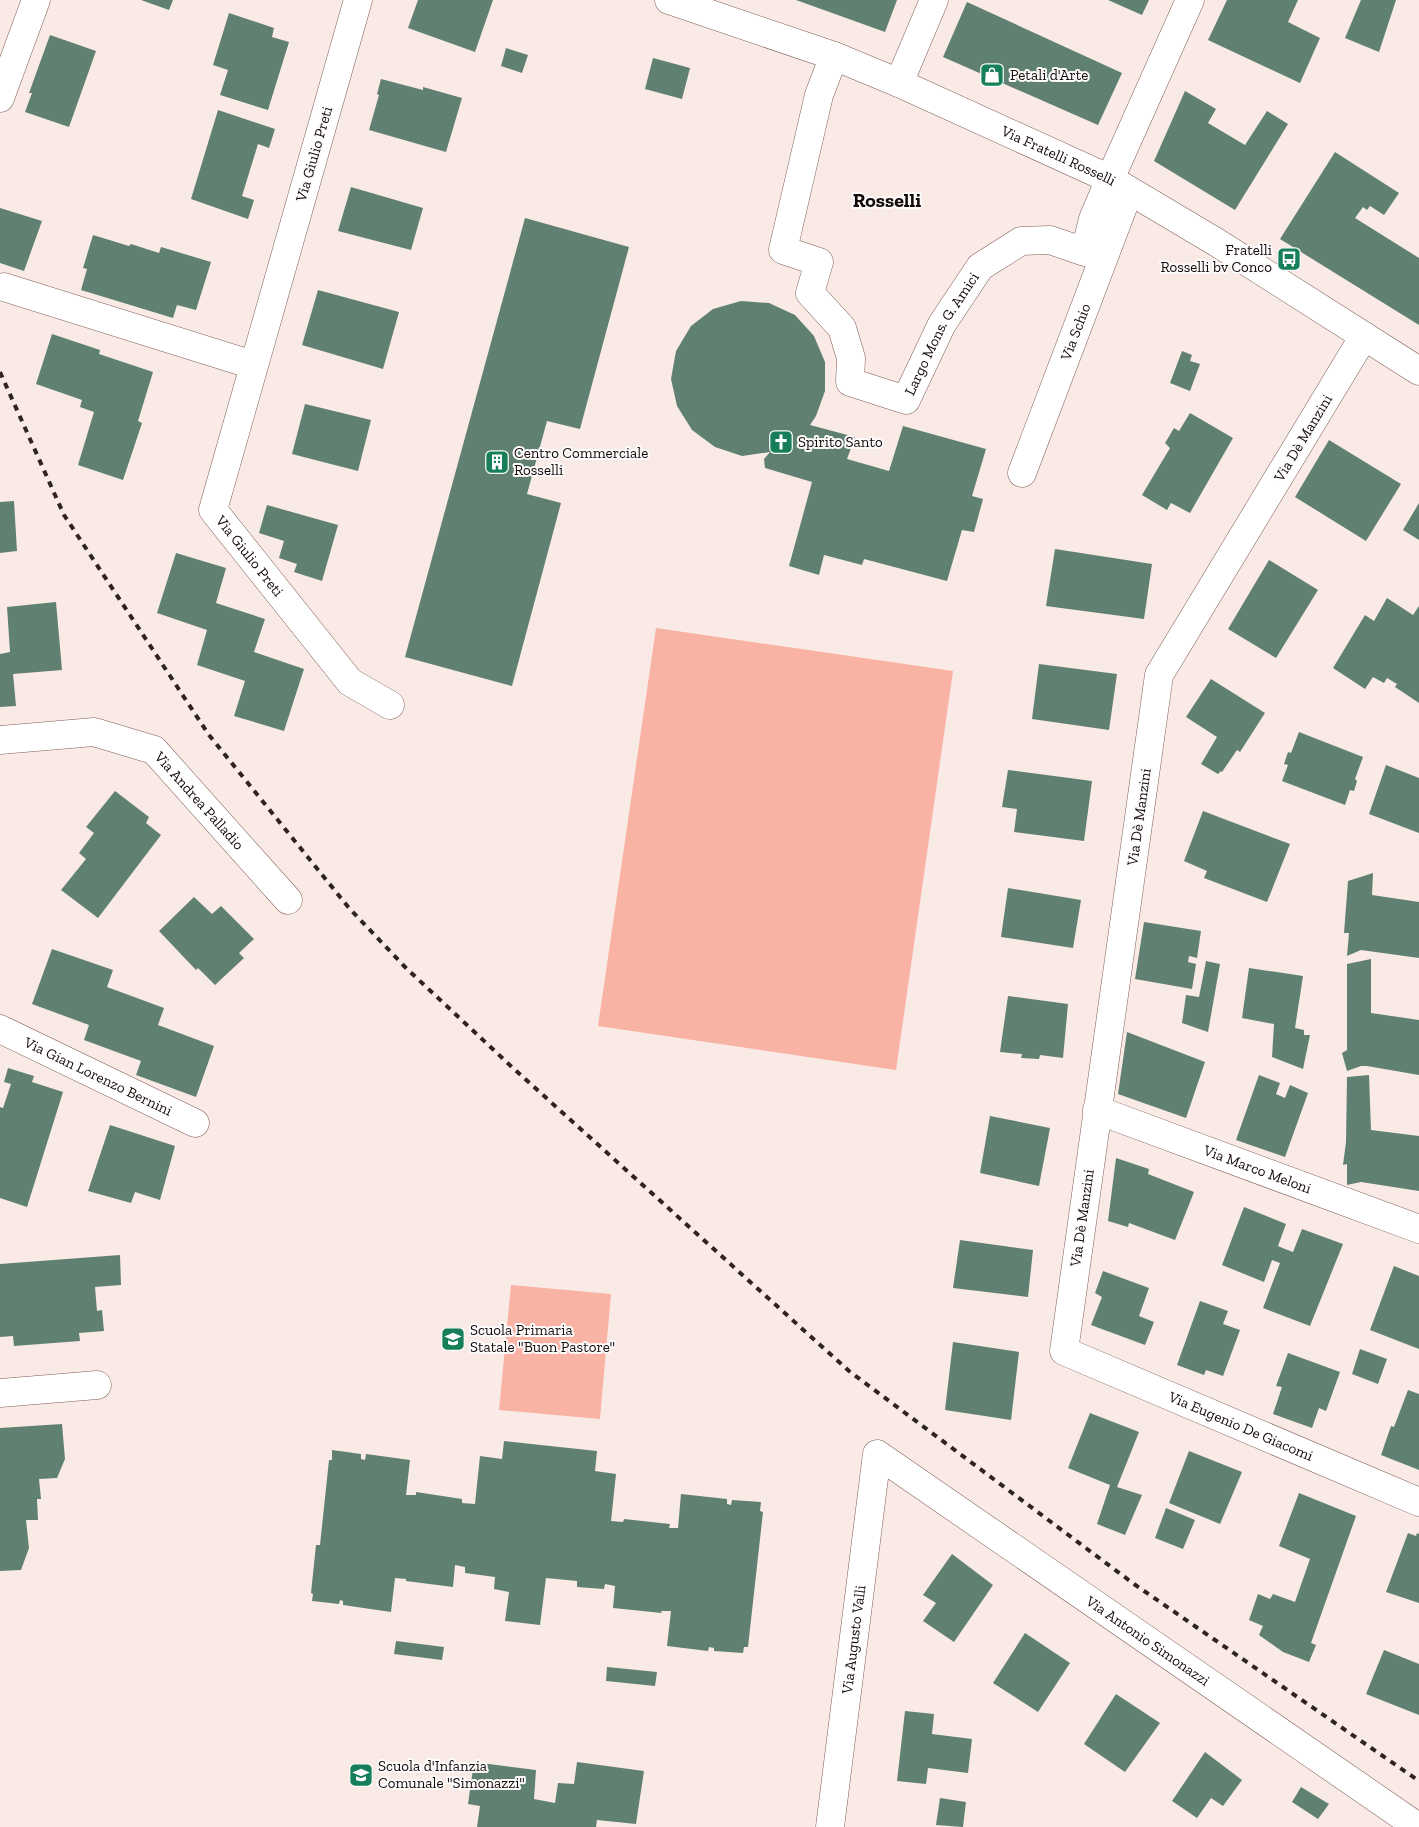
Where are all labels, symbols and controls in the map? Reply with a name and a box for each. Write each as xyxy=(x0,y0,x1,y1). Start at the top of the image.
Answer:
shop icon: Petali d'Arte xyxy=(979,62,1005,88)
place label: Petali d'Arte xyxy=(1010,66,1088,84)
street label: Via Giulio Preti xyxy=(292,104,336,205)
street label: Via Fratelli Rosselli xyxy=(998,121,1119,189)
district label: Rosselli xyxy=(853,188,921,212)
place label: Fratelli Rosselli bv Conco xyxy=(1160,241,1272,276)
bus stop icon: Fratelli Rosselli bv Conco xyxy=(1276,246,1302,272)
street label: Largo Mons. G. Amici xyxy=(901,269,983,398)
street label: Via Schio xyxy=(1056,301,1095,364)
street label: Via Dè Manzini xyxy=(1269,391,1336,486)
church icon: Spirito Santo xyxy=(768,429,794,455)
place label: Spirito Santo xyxy=(798,433,883,451)
place label: Centro Commerciale Rosselli xyxy=(514,444,648,479)
building icon: Centro Commerciale Rosselli xyxy=(484,449,510,475)
street label: Via Giulio Preti xyxy=(211,511,287,600)
street label: Via Andrea Palladio xyxy=(150,747,248,854)
street label: Via Dè Manzini xyxy=(1123,767,1155,868)
street label: Via Gian Lorenzo Bernini xyxy=(20,1033,175,1120)
street label: Via Marco Meloni xyxy=(1200,1141,1314,1197)
street label: Via Dè Manzini xyxy=(1066,1168,1098,1269)
place label: Scuola Primaria Statale "Buon Pastore" xyxy=(470,1321,615,1356)
school or university icon: Scuola Primaria Statale "Buon Pastore" xyxy=(440,1326,466,1352)
street label: Via Eugenio De Giacomi xyxy=(1165,1387,1316,1465)
street label: Via Augusto Valli xyxy=(838,1584,869,1696)
street label: Via Antonio Simonazzi xyxy=(1082,1591,1213,1690)
place label: Scuola d'Infanzia Comunale "Simonazzi" xyxy=(378,1757,525,1792)
school or university icon: Scuola d'Infanzia Comunale "Simonazzi" xyxy=(348,1762,374,1788)

